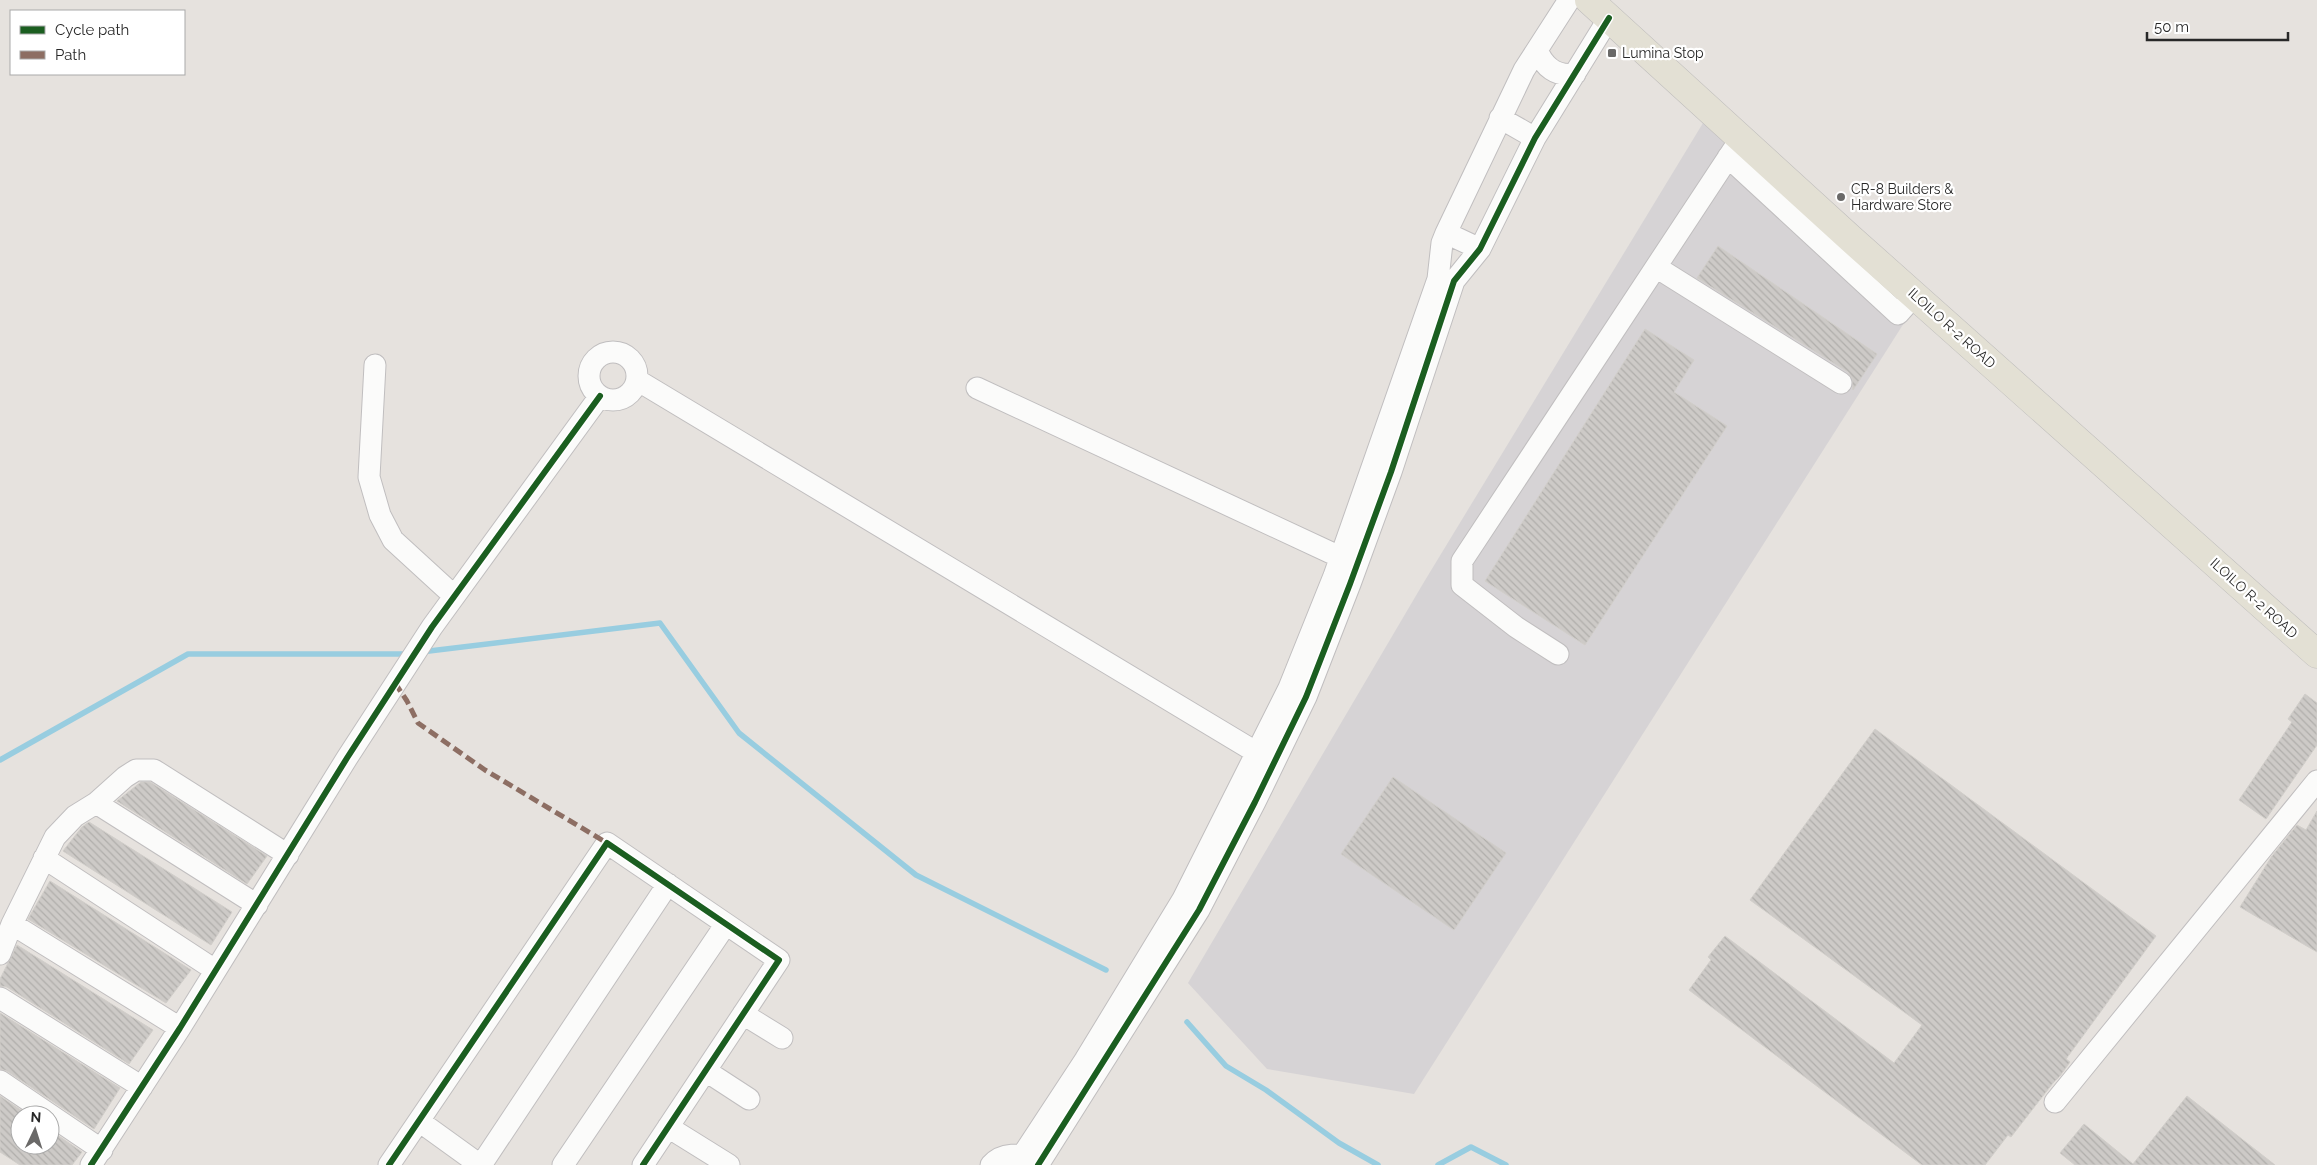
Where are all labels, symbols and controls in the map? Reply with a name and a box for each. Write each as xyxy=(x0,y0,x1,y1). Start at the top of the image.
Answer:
legend xyxy=(10,10,185,75)
scale bar xyxy=(2147,10,2288,42)
text: 50 m xyxy=(2154,18,2189,36)
text: Cycle path xyxy=(55,21,129,39)
place label: Lumina Stop xyxy=(1622,45,1704,61)
text: Path xyxy=(55,46,86,64)
marker: Lumina Stop xyxy=(1606,47,1618,59)
place label: CR-8 Builders & Hardware Store xyxy=(1851,181,1954,213)
marker: CR-8 Builders & Hardware Store xyxy=(1835,191,1847,203)
street label: ILOILO R-2 ROAD xyxy=(1905,285,1999,371)
street label: ILOILO R-2 ROAD xyxy=(2207,555,2301,641)
north arrow xyxy=(10,1105,60,1155)
text: N xyxy=(30,1109,42,1125)

